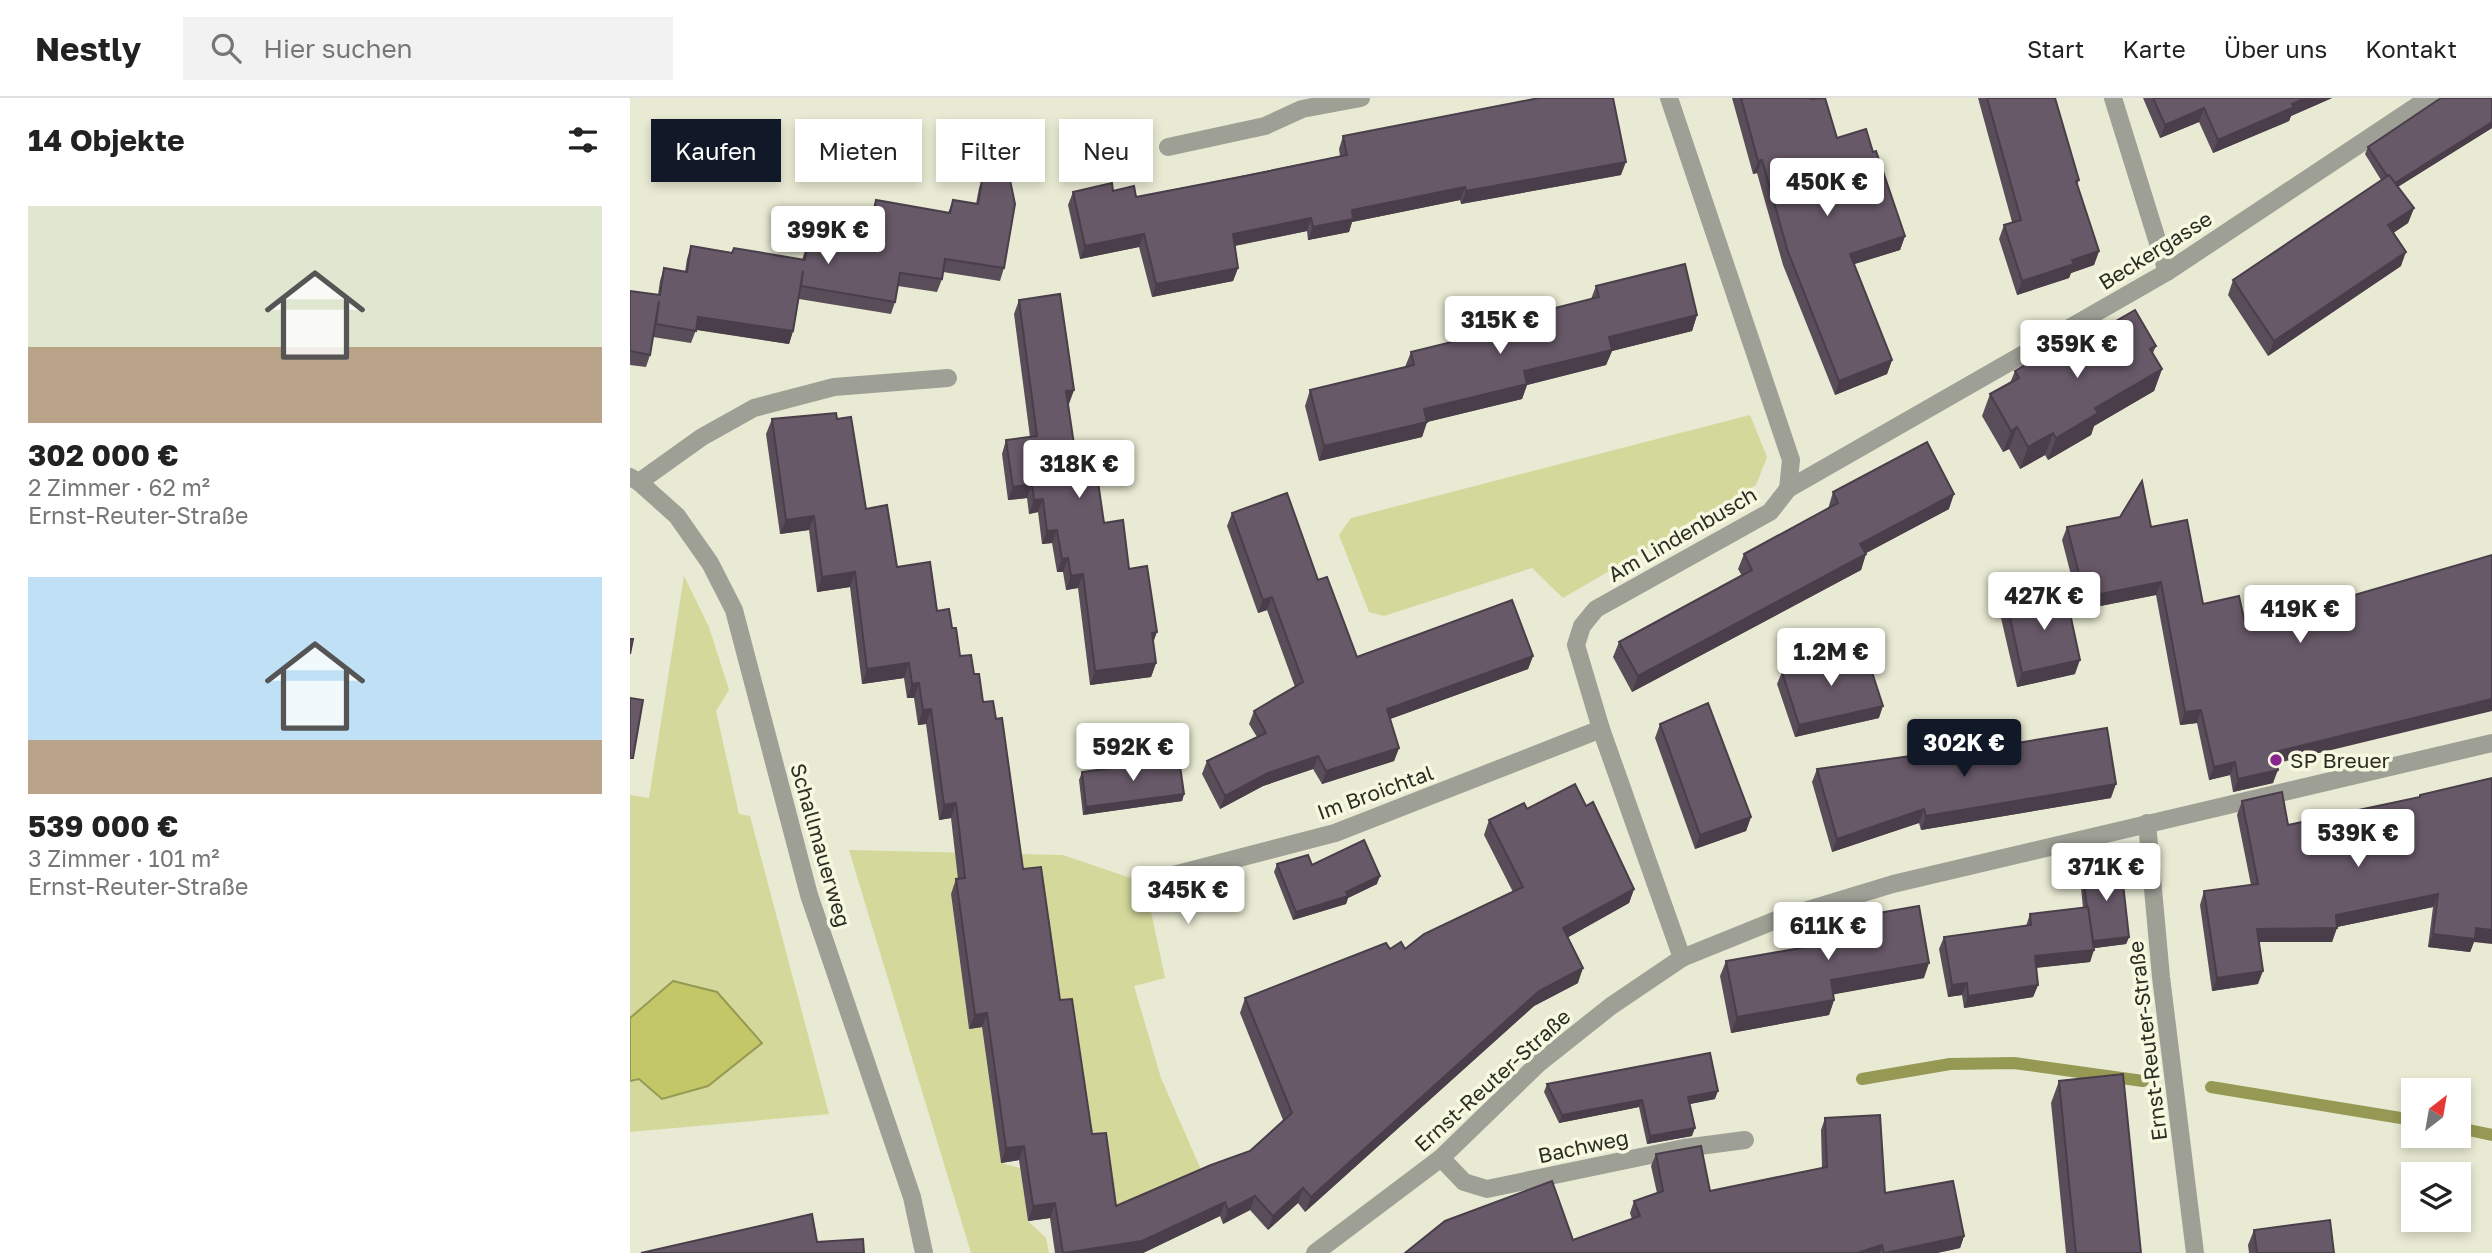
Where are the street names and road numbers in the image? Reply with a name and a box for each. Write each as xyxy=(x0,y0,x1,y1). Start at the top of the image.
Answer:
street label: Beckergasse xyxy=(2094,205,2216,295)
street label: Am Lindenbusch xyxy=(1603,481,1761,587)
street label: Im Broichtal xyxy=(1313,759,1437,825)
street label: Schallmauerweg xyxy=(785,760,857,930)
street label: Ernst-Reuter-Straße xyxy=(2122,940,2172,1142)
street label: Ernst-Reuter-Straße xyxy=(1409,1003,1575,1157)
street label: Bachweg xyxy=(1535,1124,1631,1168)

